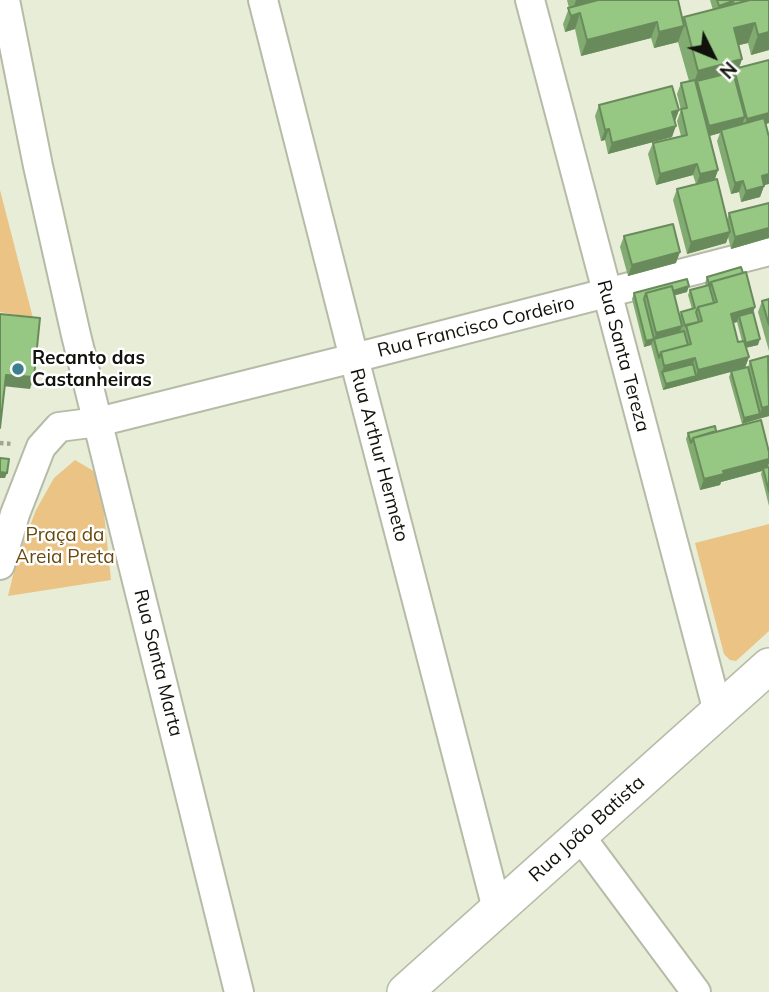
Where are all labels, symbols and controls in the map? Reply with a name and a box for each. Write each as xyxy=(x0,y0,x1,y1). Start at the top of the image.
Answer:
north arrow xyxy=(678,21,748,91)
text: N xyxy=(715,57,742,84)
street label: Rua Santa Tereza xyxy=(592,277,654,435)
street label: Rua Francisco Cordeiro xyxy=(375,291,577,363)
place label: Recanto das Castanheiras xyxy=(32,347,152,391)
marker: Recanto das Castanheiras xyxy=(10,361,26,377)
street label: Rua Arthur Hermeto xyxy=(345,366,413,544)
park label: Praça da Areia Preta xyxy=(15,524,115,568)
street label: Rua Santa Marta xyxy=(129,587,187,739)
street label: Rua João Batista xyxy=(525,771,649,887)

